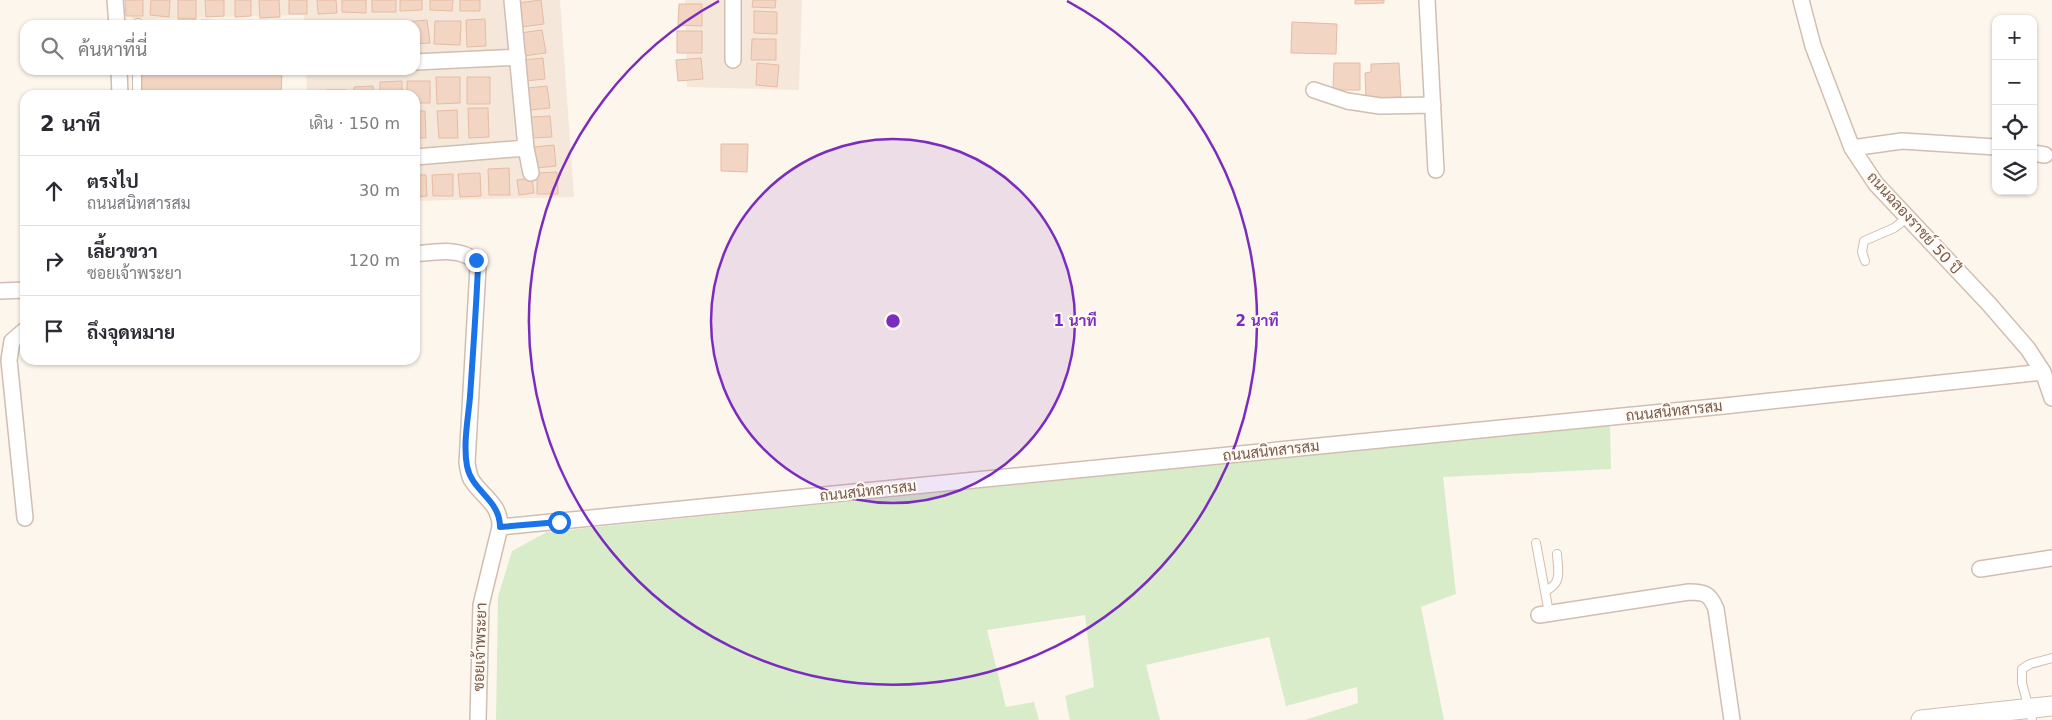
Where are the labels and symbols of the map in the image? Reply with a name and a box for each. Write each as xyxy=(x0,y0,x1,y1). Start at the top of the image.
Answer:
street label: ถนนฉลองราชย์ 50 ปี xyxy=(1863,167,1965,278)
route end xyxy=(465,249,488,272)
text: 1 นาที xyxy=(1053,311,1097,330)
text: 2 นาที xyxy=(1235,311,1279,330)
centre of rings xyxy=(884,312,902,330)
street label: ถนนสนิทสารสม xyxy=(1625,397,1723,425)
street label: ถนนสนิทสารสม xyxy=(1222,437,1320,465)
street label: ถนนสนิทสารสม xyxy=(819,477,917,505)
route start xyxy=(548,511,571,534)
street label: ซอยเจ้าพระยา xyxy=(468,602,491,692)

